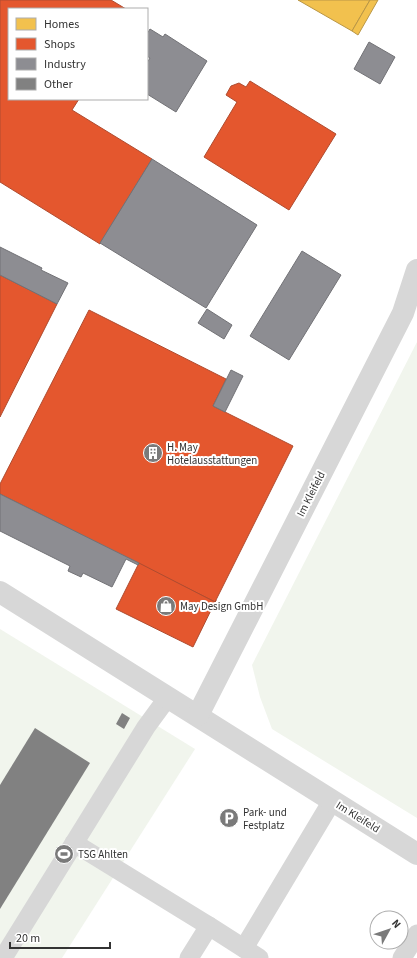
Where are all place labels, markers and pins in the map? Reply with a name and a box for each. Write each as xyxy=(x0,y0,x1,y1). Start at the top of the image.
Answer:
place label: H. May Hotelausstattungen xyxy=(167,440,257,468)
building icon: H. May Hotelausstattungen xyxy=(142,442,164,464)
shop icon: May Design GmbH xyxy=(155,595,177,617)
place label: May Design GmbH xyxy=(180,599,263,614)
place label: Park- und Festplatz xyxy=(243,805,287,833)
parking icon: Park- und Festplatz xyxy=(218,807,240,829)
sports icon: TSG Ahlten xyxy=(53,843,75,865)
place label: TSG Ahlten xyxy=(78,847,128,862)

